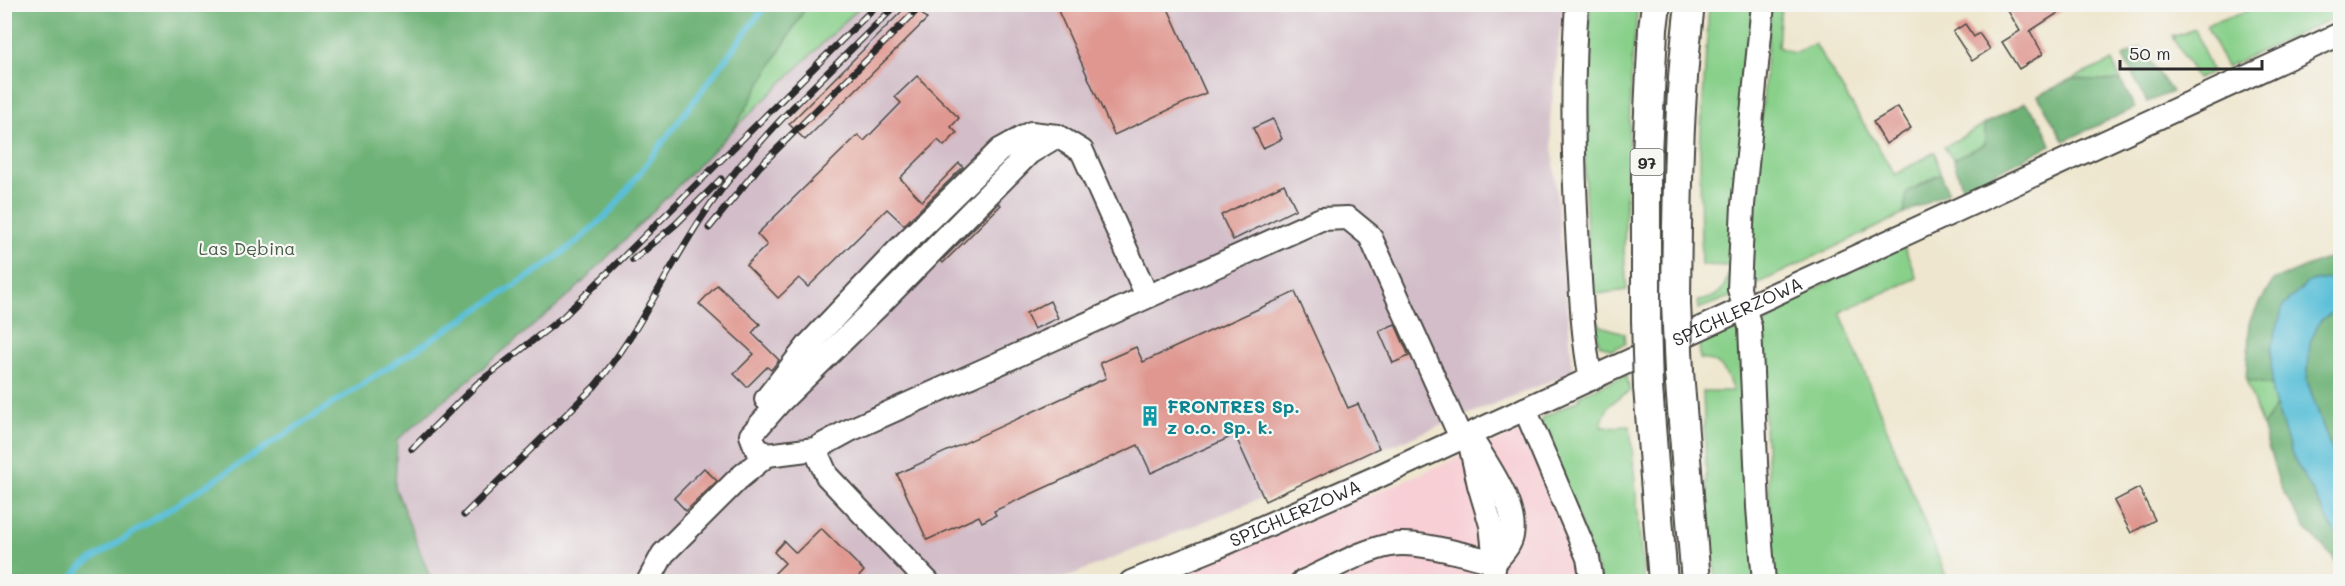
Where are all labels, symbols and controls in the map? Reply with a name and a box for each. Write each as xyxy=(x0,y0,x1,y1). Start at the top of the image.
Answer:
scale bar xyxy=(2120,33,2262,71)
text: 50 m xyxy=(2129,41,2171,65)
road number: 97 xyxy=(1630,149,1664,175)
park label: Las Dębina xyxy=(199,236,295,260)
street label: SPICHLERZOWA xyxy=(1668,271,1806,352)
place label: FRONTRES Sp. z o.o. Sp. k. xyxy=(1167,394,1300,439)
building icon: FRONTRES Sp. z o.o. Sp. k. xyxy=(1138,404,1162,428)
street label: SPICHLERZOWA xyxy=(1226,474,1364,552)

